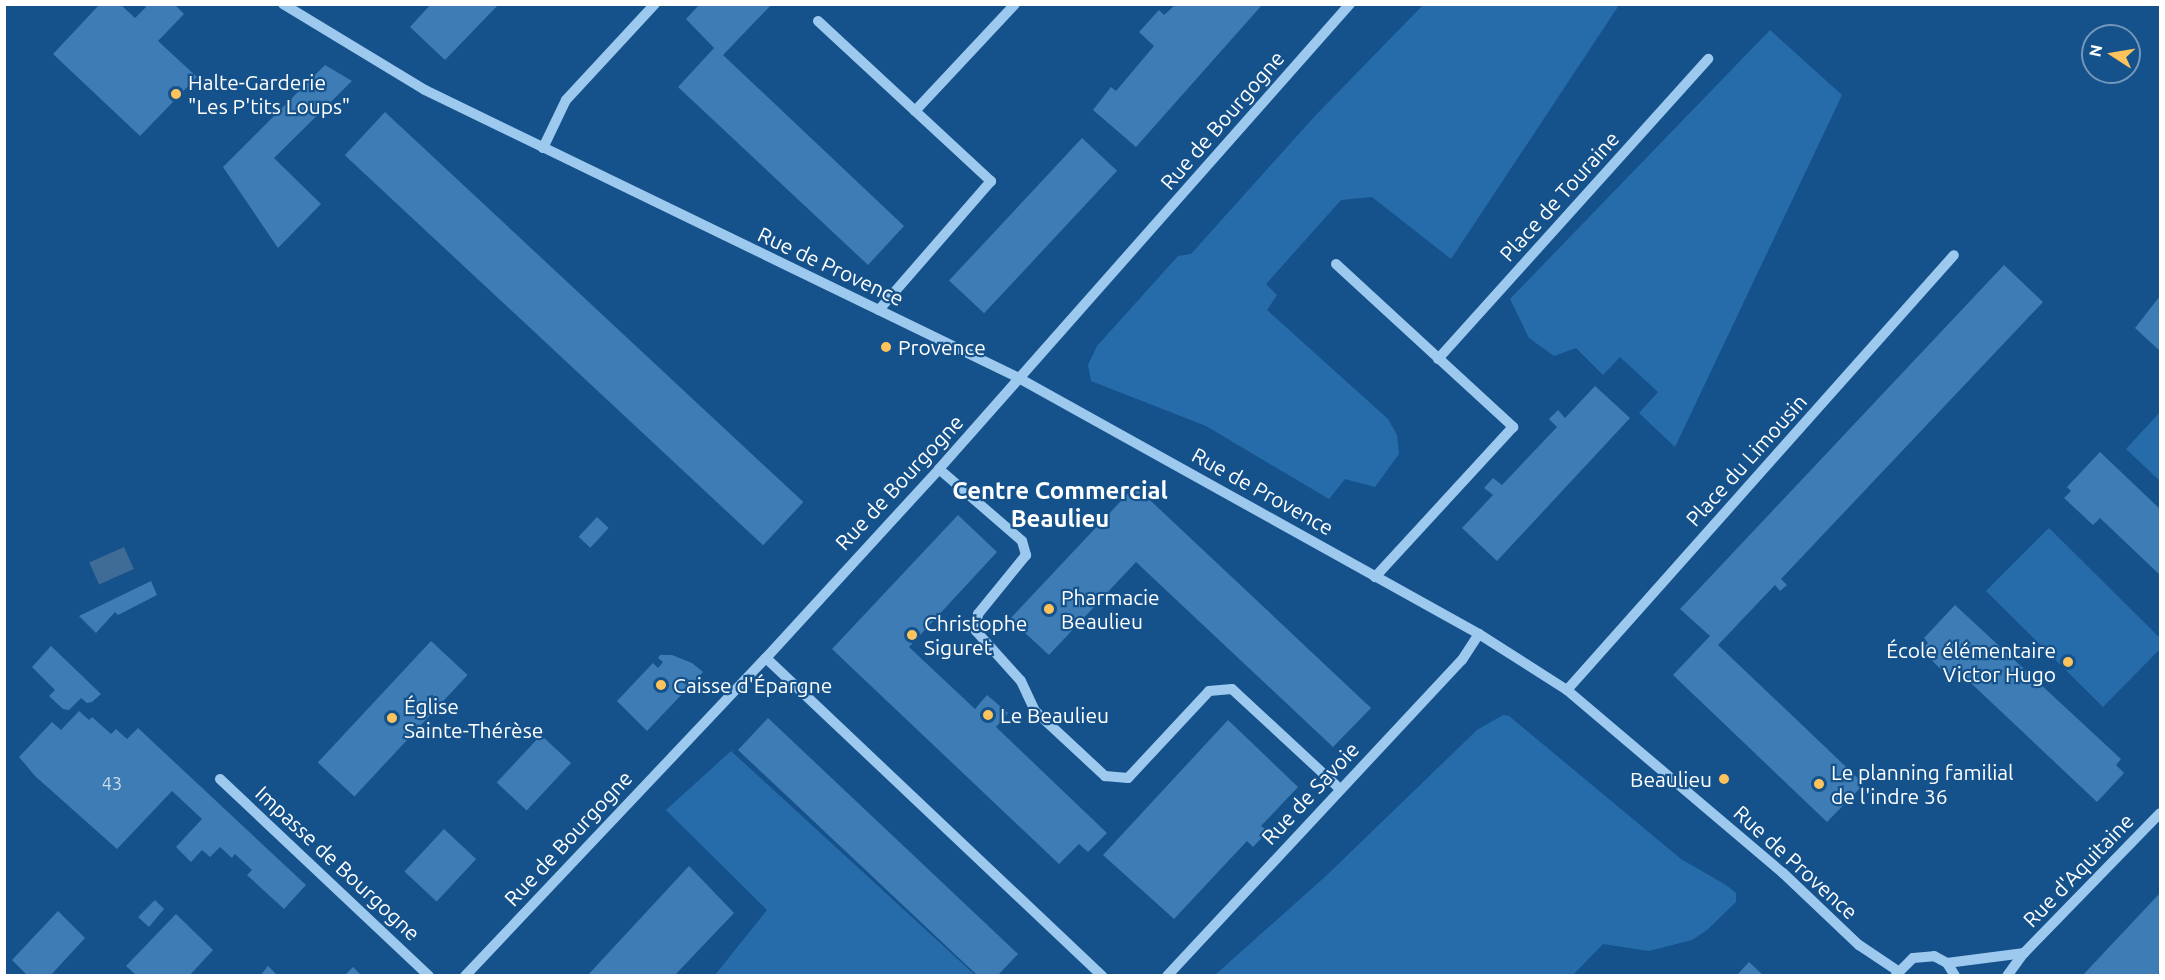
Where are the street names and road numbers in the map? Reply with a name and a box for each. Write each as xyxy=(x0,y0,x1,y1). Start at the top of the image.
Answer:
street label: Rue de Bourgogne xyxy=(1155,45,1289,195)
street label: Place de Touraine xyxy=(1494,126,1624,266)
street label: Rue de Provence xyxy=(754,221,908,311)
street label: Place du Limousin xyxy=(1680,389,1812,531)
street label: Rue de Bourgogne xyxy=(830,409,968,555)
street label: Rue de Provence xyxy=(1188,442,1338,540)
street label: Rue de Savoie xyxy=(1256,736,1364,850)
street label: Rue de Bourgogne xyxy=(499,765,637,911)
street label: Impasse de Bourgogne xyxy=(251,780,425,946)
street label: Rue de Provence xyxy=(1729,800,1863,924)
street label: Rue d'Aquitaine xyxy=(2017,808,2139,932)

